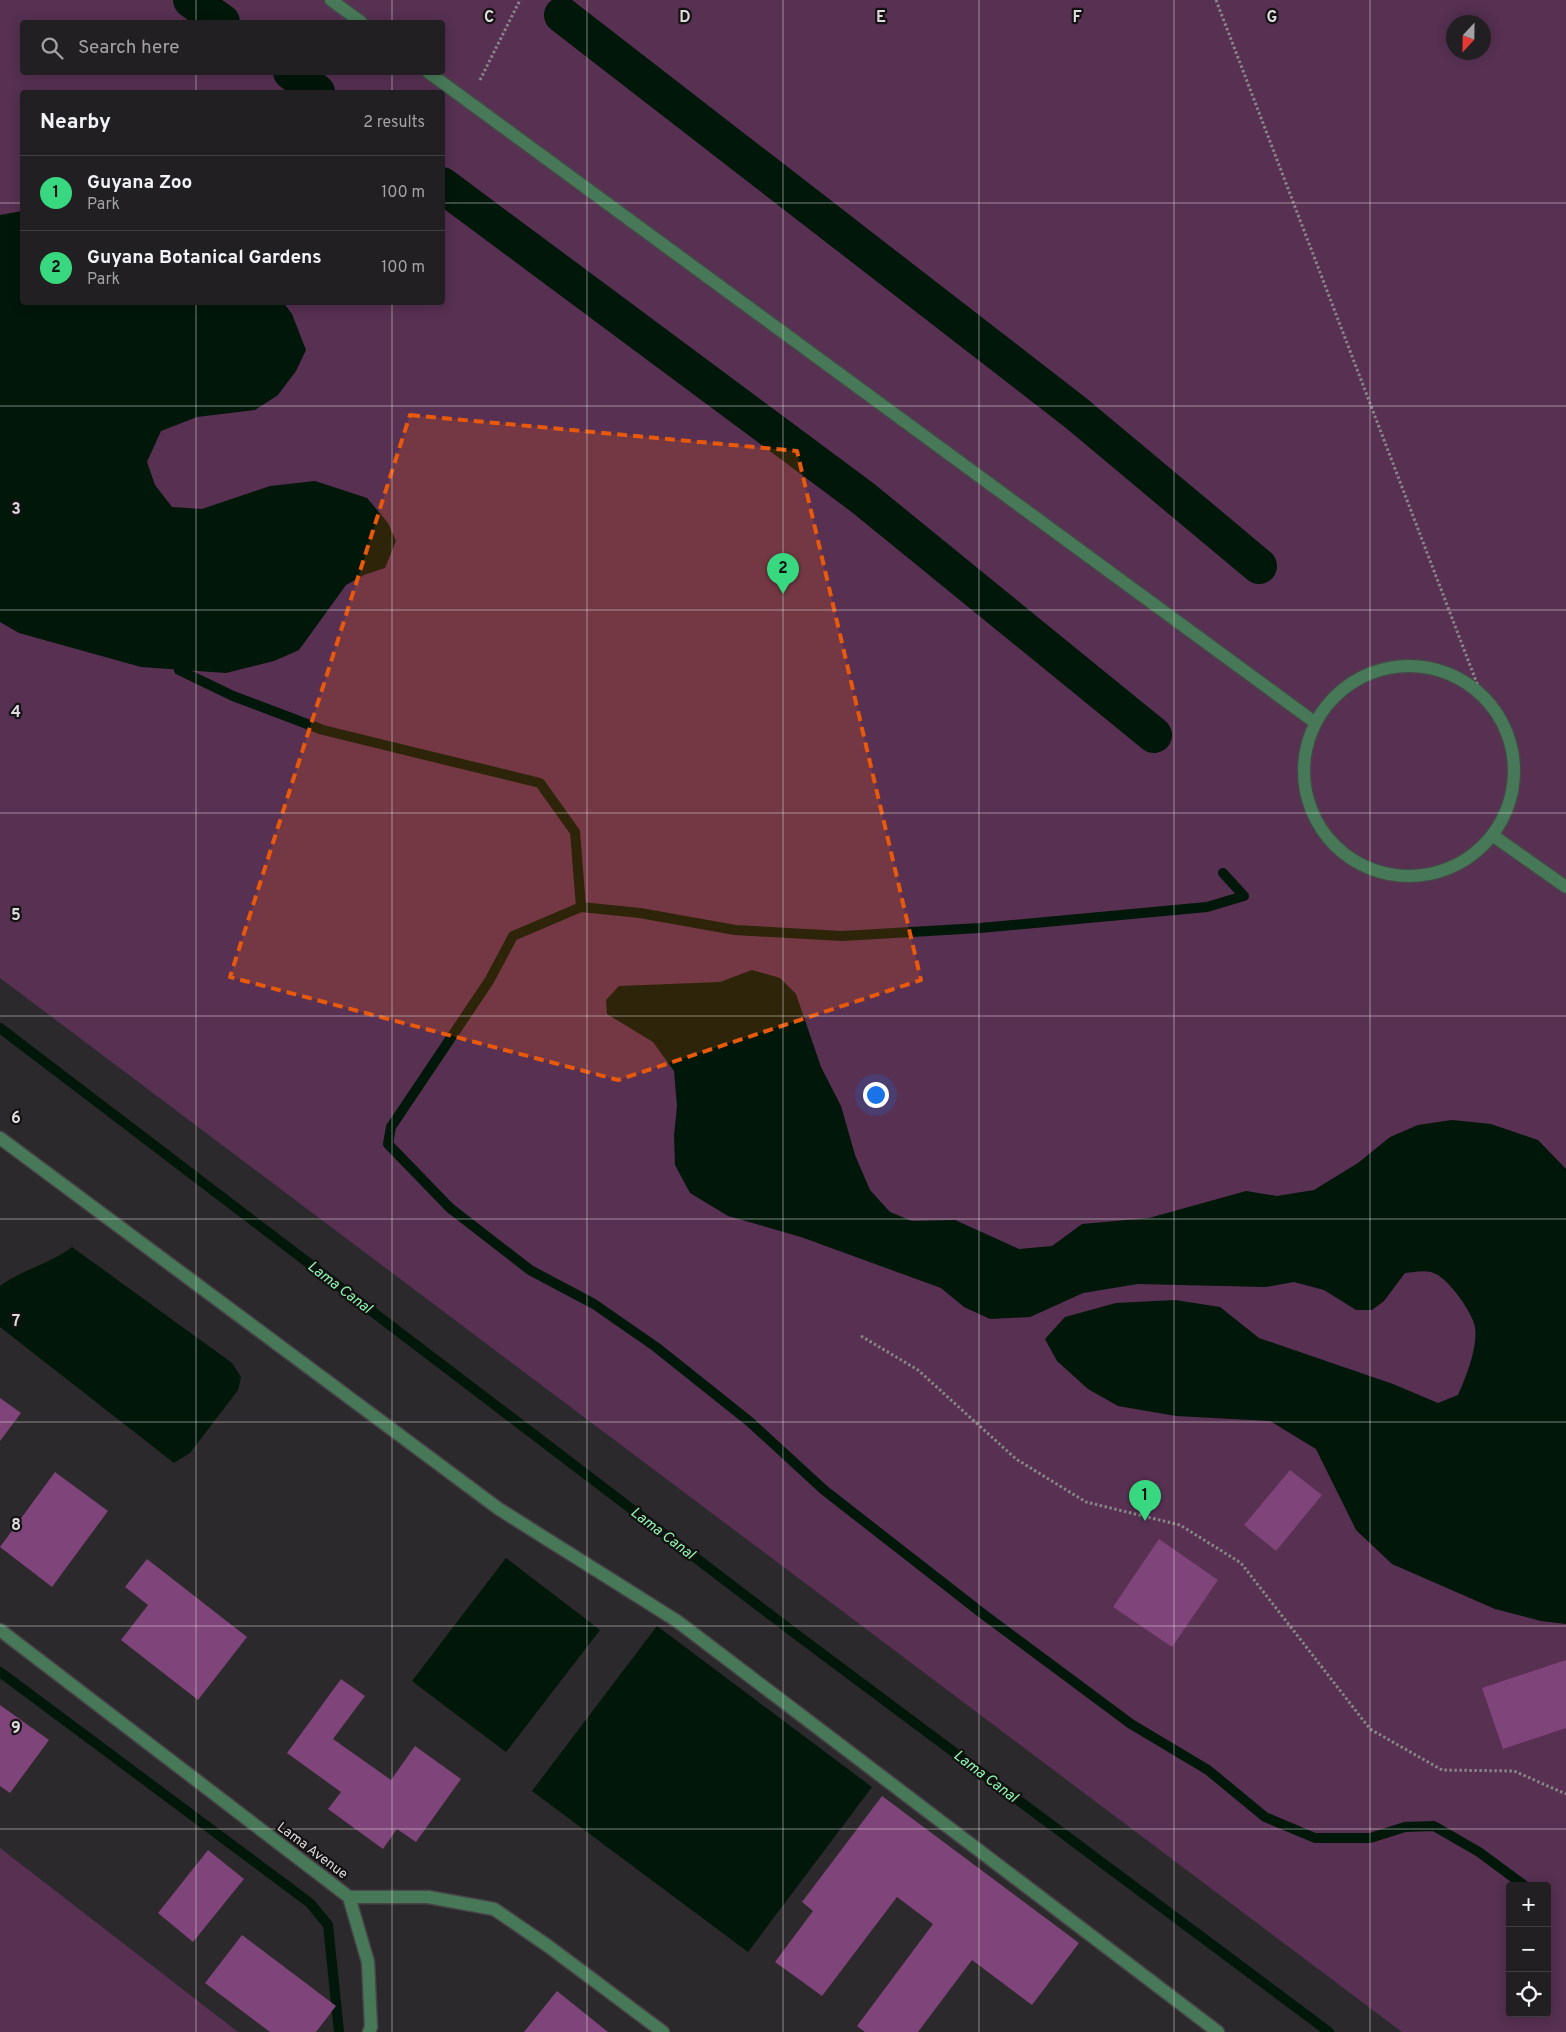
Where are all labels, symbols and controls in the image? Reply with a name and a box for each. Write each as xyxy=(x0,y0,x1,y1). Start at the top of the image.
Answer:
text: C xyxy=(484,8,494,28)
text: D xyxy=(679,8,691,28)
text: E xyxy=(876,8,886,28)
text: F xyxy=(1072,8,1082,28)
text: G xyxy=(1267,8,1277,28)
north arrow xyxy=(1446,15,1491,60)
search box xyxy=(20,20,445,75)
icon: search xyxy=(38,34,66,62)
text: Search here xyxy=(78,36,180,60)
text: Nearby xyxy=(40,109,111,136)
text: 2 results xyxy=(363,113,425,133)
text: Guyana Zoo xyxy=(87,171,192,195)
text: 1 xyxy=(53,183,59,203)
text: 100 m xyxy=(381,183,425,203)
text: Park xyxy=(87,195,120,215)
text: Guyana Botanical Gardens xyxy=(87,246,322,270)
text: 2 xyxy=(51,258,61,278)
text: 100 m xyxy=(381,258,425,278)
text: Park xyxy=(87,270,120,290)
text: 3 xyxy=(11,500,21,520)
pin: 2 xyxy=(767,553,799,594)
text: 4 xyxy=(11,703,21,723)
text: 5 xyxy=(11,906,21,926)
your location xyxy=(863,1082,889,1108)
text: 6 xyxy=(11,1109,21,1129)
water label: Lama Canal xyxy=(303,1258,376,1319)
text: 7 xyxy=(12,1312,20,1332)
pin: 1 xyxy=(1129,1480,1161,1521)
water label: Lama Canal xyxy=(626,1504,699,1565)
text: 8 xyxy=(11,1516,21,1536)
text: 9 xyxy=(11,1719,21,1739)
water label: Lama Canal xyxy=(949,1747,1022,1808)
street label: Lama Avenue xyxy=(273,1819,351,1883)
map controls xyxy=(1506,1882,1551,2017)
button: + xyxy=(1506,1882,1551,1927)
button: − xyxy=(1506,1927,1551,1972)
button: locate xyxy=(1506,1972,1551,2017)

